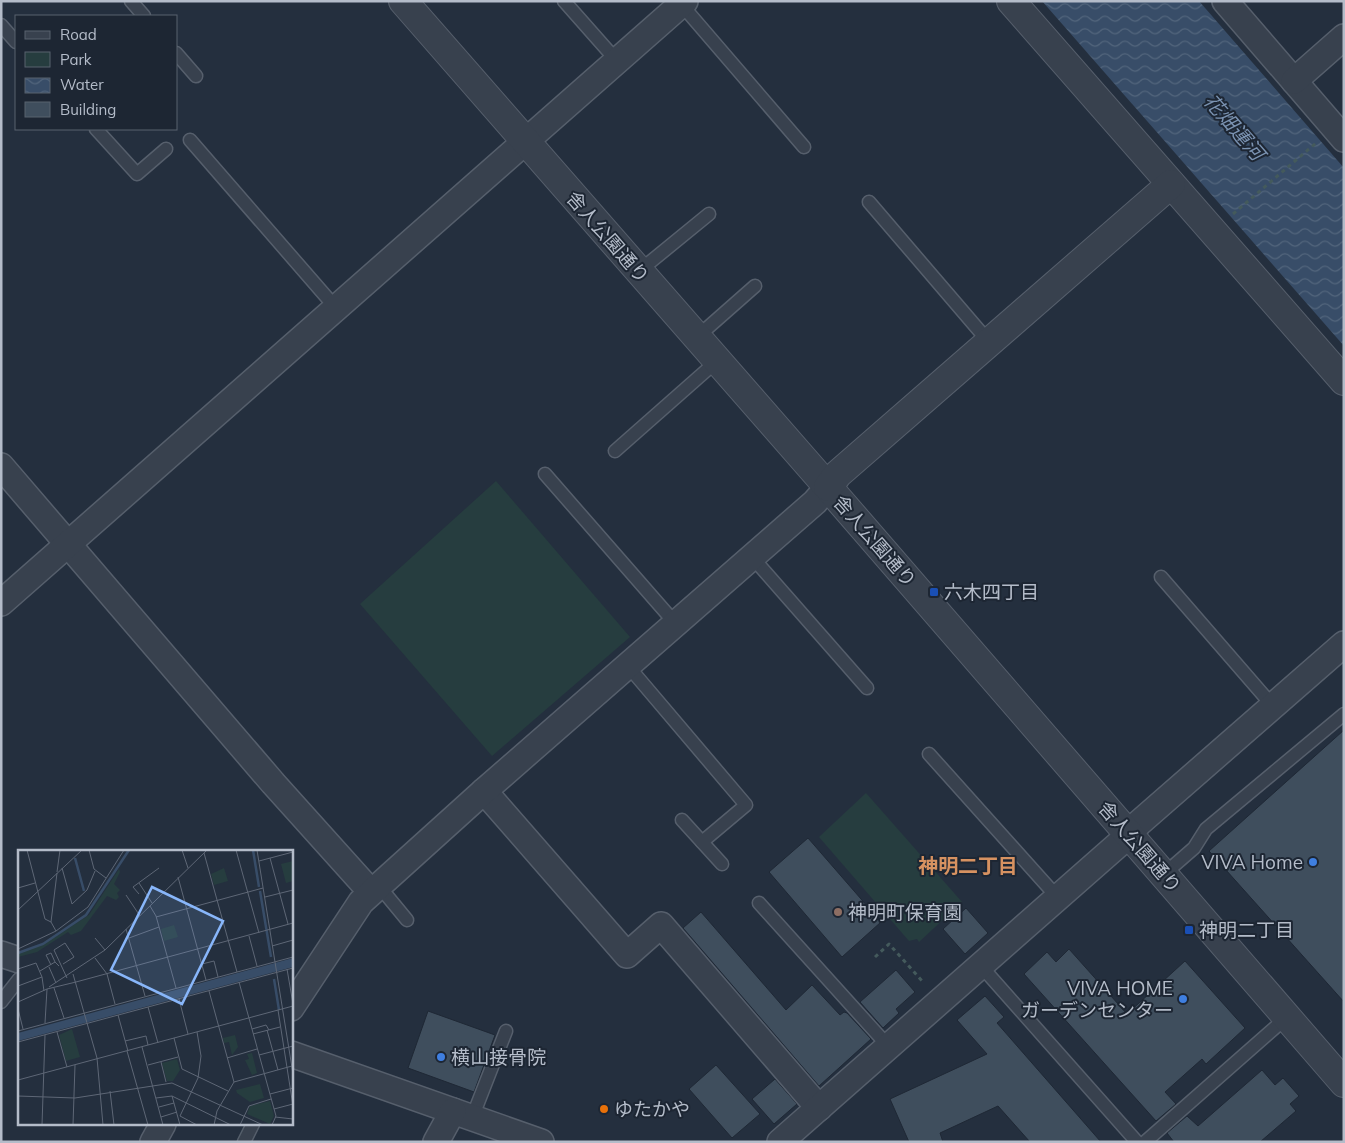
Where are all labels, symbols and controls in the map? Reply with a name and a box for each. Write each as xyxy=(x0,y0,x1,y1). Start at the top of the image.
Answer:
legend xyxy=(15,15,178,130)
text: Road xyxy=(60,25,97,44)
text: Park xyxy=(60,50,92,69)
text: Water xyxy=(60,75,104,94)
water label: 花畑運河 xyxy=(1199,88,1273,168)
text: Building xyxy=(60,100,116,119)
street label: 舎人公園通り xyxy=(562,186,654,288)
street label: 舎人公園通り xyxy=(829,490,921,592)
place label: 六木四丁目 xyxy=(944,580,1039,604)
marker: 六木四丁目 xyxy=(928,586,940,598)
street label: 舎人公園通り xyxy=(1094,796,1186,898)
inset map xyxy=(18,850,292,1126)
place label: VIVA Home xyxy=(1201,850,1303,874)
district label: 神明二丁目 xyxy=(918,853,1018,878)
marker: VIVA Home xyxy=(1307,856,1319,868)
place label: 神明町保育園 xyxy=(848,900,962,924)
marker: 神明町保育園 xyxy=(832,906,844,918)
place label: 神明二丁目 xyxy=(1199,918,1294,942)
marker: 神明二丁目 xyxy=(1183,924,1195,936)
place label: VIVA HOME ガーデンセンター xyxy=(1021,976,1173,1022)
marker: VIVA HOME ガーデンセンター xyxy=(1177,993,1189,1005)
place label: 横山接骨院 xyxy=(451,1045,546,1069)
marker: 横山接骨院 xyxy=(435,1051,447,1063)
place label: ゆたかや xyxy=(614,1097,690,1121)
marker: ゆたかや xyxy=(598,1103,610,1115)

